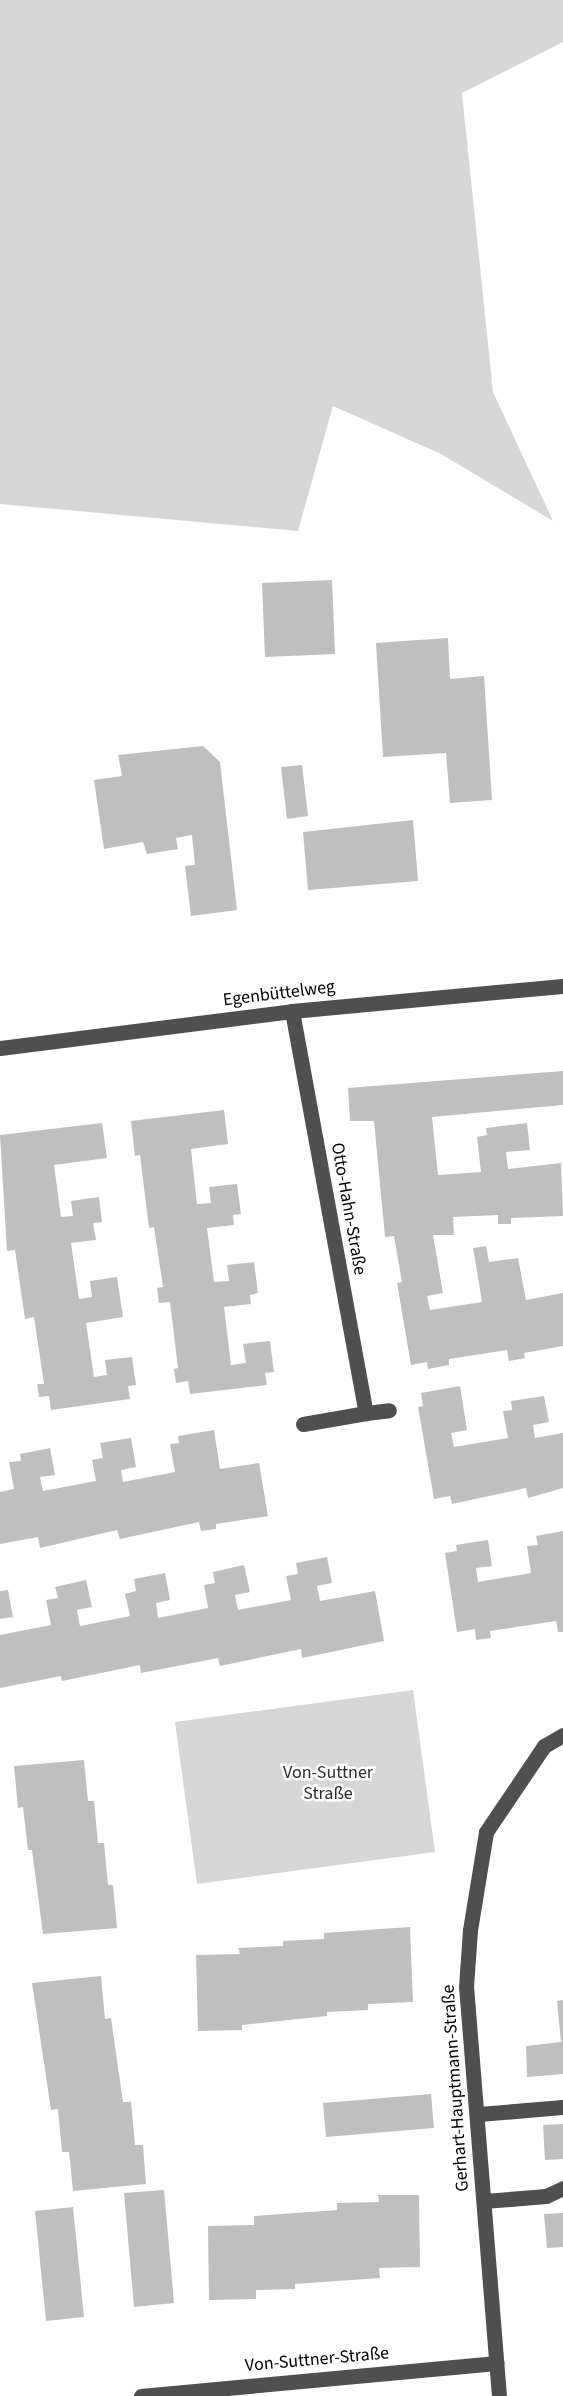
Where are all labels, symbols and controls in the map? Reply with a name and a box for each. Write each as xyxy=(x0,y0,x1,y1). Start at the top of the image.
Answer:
street label: Egenbüttelweg xyxy=(222,976,336,1012)
street label: Otto-Hahn-Straße xyxy=(326,1141,370,1277)
park label: Von-Suttner Straße xyxy=(283,1763,373,1806)
street label: Gerhart-Hauptmann-Straße xyxy=(438,1984,474,2192)
street label: Von-Suttner-Straße xyxy=(244,2343,390,2377)

